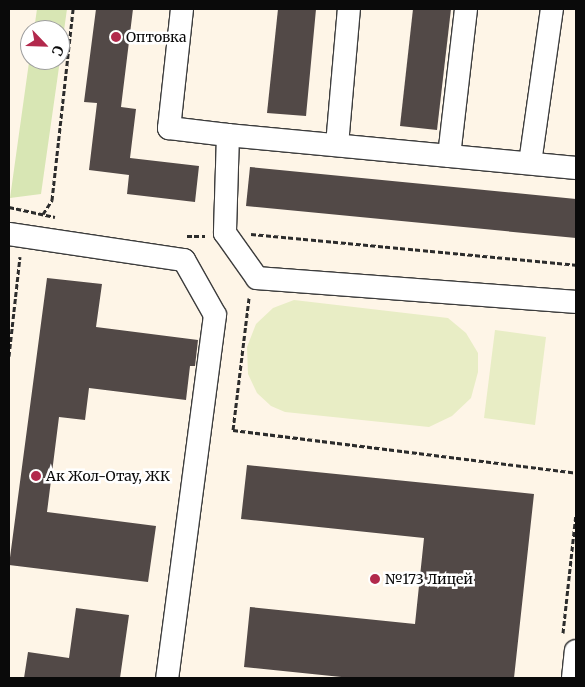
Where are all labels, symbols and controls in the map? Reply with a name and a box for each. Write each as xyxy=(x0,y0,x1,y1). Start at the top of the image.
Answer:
north arrow xyxy=(20,20,70,70)
place label: Оптовка xyxy=(126,29,186,45)
marker: Оптовка xyxy=(110,31,122,43)
text: С xyxy=(48,43,68,59)
place label: Ак Жол-Отау, ЖК xyxy=(46,468,170,484)
marker: Ак Жол-Отау, ЖК xyxy=(30,470,42,482)
place label: №173 Лицей xyxy=(385,571,473,587)
marker: №173 Лицей xyxy=(369,573,381,585)

